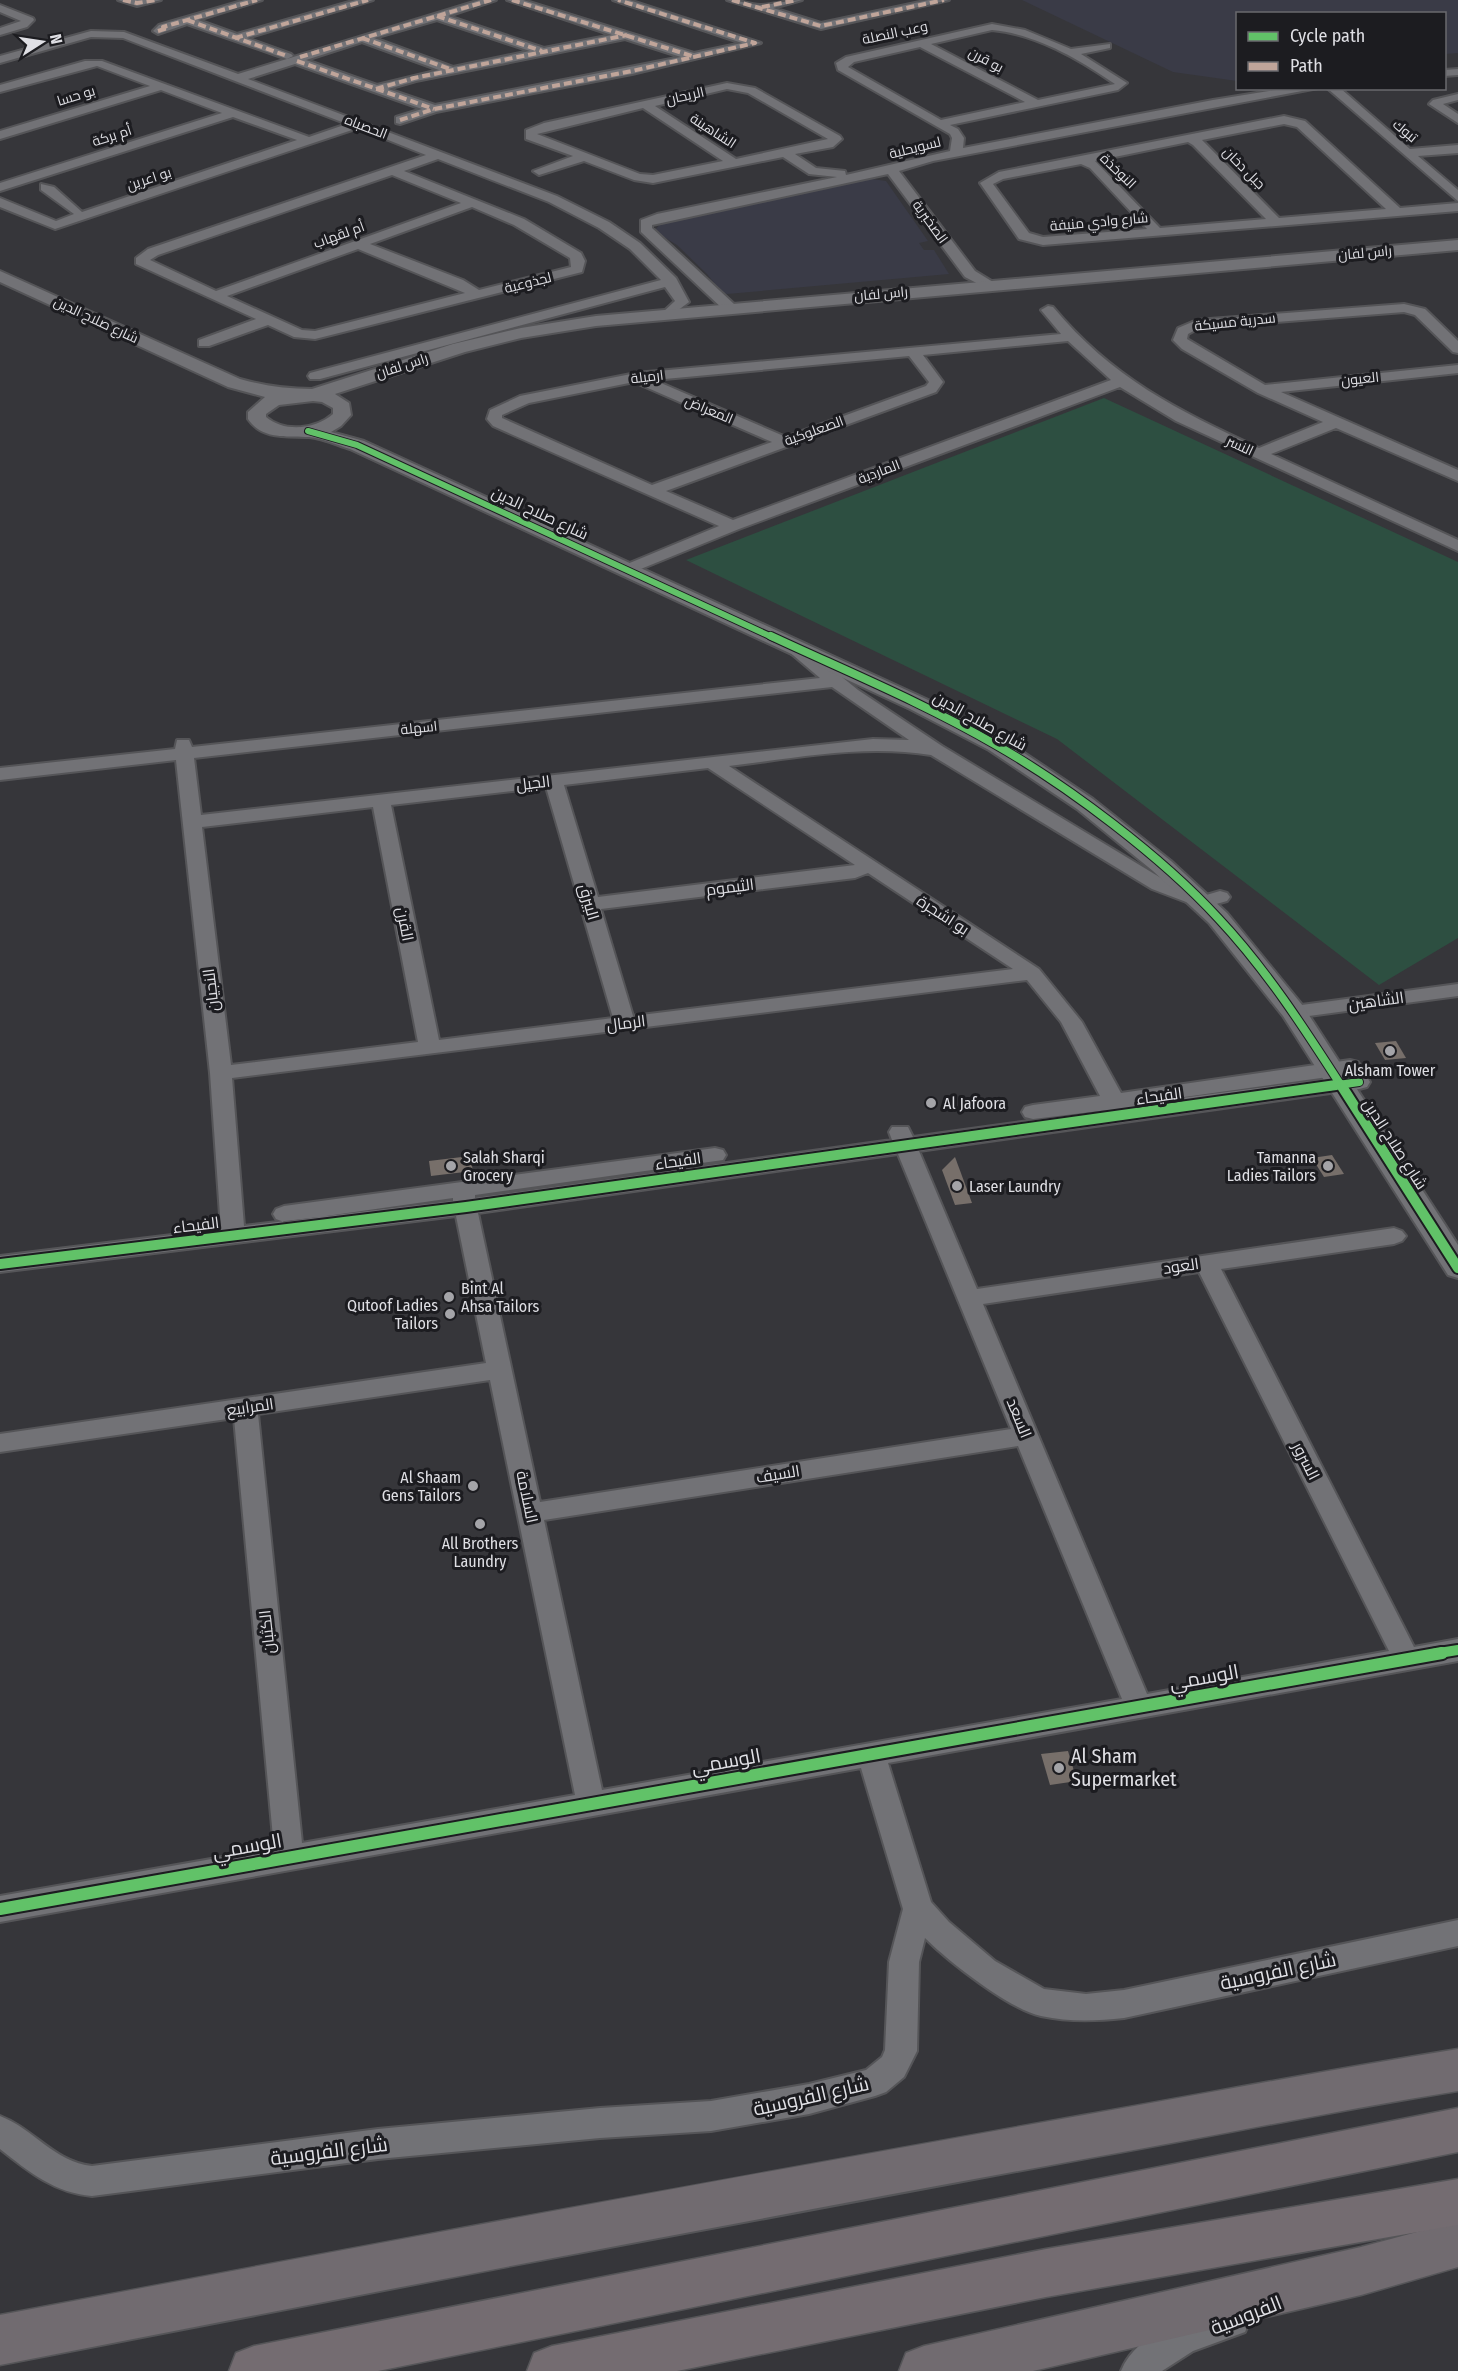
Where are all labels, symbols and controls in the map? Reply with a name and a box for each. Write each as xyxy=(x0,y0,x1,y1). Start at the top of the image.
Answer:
north arrow xyxy=(12,12,72,72)
legend xyxy=(1236,12,1446,90)
street label: وعب النصلة xyxy=(861,18,929,48)
text: Cycle path xyxy=(1290,25,1365,47)
text: N xyxy=(46,32,66,46)
street label: بو قرن xyxy=(966,44,1006,76)
text: Path xyxy=(1290,55,1323,77)
street label: بو حسا xyxy=(55,82,97,110)
street label: الريحان xyxy=(664,83,706,109)
street label: الشاهينة xyxy=(687,110,739,152)
street label: الحصباه xyxy=(342,111,390,143)
street label: تبوك xyxy=(1389,116,1421,146)
street label: أم بركة xyxy=(90,121,134,151)
street label: لسويحلية xyxy=(887,133,943,163)
street label: جبل دخان xyxy=(1219,143,1269,193)
street label: النوخذة xyxy=(1097,150,1139,192)
street label: بو اعرين xyxy=(124,164,174,194)
street label: الصخبرية xyxy=(909,197,951,247)
street label: شارع وادي منيفة xyxy=(1049,209,1149,238)
street label: أم لقهاب xyxy=(311,217,367,253)
street label: راس لفان xyxy=(1337,242,1393,264)
street label: لجذوعية xyxy=(503,269,553,297)
street label: راس لفان xyxy=(853,283,909,305)
street label: شارع صلاح الدين xyxy=(51,293,141,347)
street label: سدرية مسيكة xyxy=(1194,309,1276,335)
street label: راس لفان xyxy=(374,350,430,382)
street label: ارميلة xyxy=(630,367,664,387)
street label: العيون xyxy=(1340,369,1380,389)
street label: المعراض xyxy=(682,392,736,428)
street label: الصعلوكية xyxy=(782,412,846,450)
street label: النسر xyxy=(1223,432,1256,460)
street label: الماردية xyxy=(856,456,902,488)
street label: شارع صلاح الدين xyxy=(488,482,591,545)
street label: شارع صلاح الدين xyxy=(929,687,1030,756)
street label: اسهلة xyxy=(400,718,438,738)
street label: الجيل xyxy=(515,771,551,796)
street label: الثيموم xyxy=(705,875,755,901)
street label: البيرق xyxy=(574,882,603,923)
street label: بو اشجرة xyxy=(913,891,973,939)
street label: القرن xyxy=(391,905,418,943)
street label: النجيان xyxy=(199,967,224,1013)
street label: الشاهين xyxy=(1347,988,1405,1015)
street label: الرمال xyxy=(605,1011,647,1036)
marker: Alsham Tower xyxy=(1383,1044,1397,1058)
place label: Alsham Tower xyxy=(1345,1061,1436,1080)
street label: الفيحاء xyxy=(1135,1083,1183,1109)
place label: Al Jafoora xyxy=(943,1094,1006,1113)
street label: شارع صلاح الدين xyxy=(1357,1095,1431,1194)
marker: Al Jafoora xyxy=(924,1096,938,1110)
place label: Salah Sharqi Grocery xyxy=(463,1148,545,1185)
street label: الفيحاء xyxy=(654,1148,702,1174)
place label: Tamanna Ladies Tailors xyxy=(1227,1148,1316,1185)
marker: Salah Sharqi Grocery xyxy=(444,1159,458,1173)
marker: Tamanna Ladies Tailors xyxy=(1321,1159,1335,1173)
place label: Laser Laundry xyxy=(969,1177,1062,1196)
marker: Laser Laundry xyxy=(950,1179,964,1193)
street label: الفيحاء xyxy=(172,1213,220,1237)
street label: العود xyxy=(1162,1254,1200,1278)
place label: Bint Al Ahsa Tailors xyxy=(461,1279,540,1316)
marker: Bint Al Ahsa Tailors xyxy=(442,1290,456,1304)
place label: Qutoof Ladies Tailors xyxy=(347,1296,438,1333)
marker: Qutoof Ladies Tailors xyxy=(443,1307,457,1321)
street label: المرابيع xyxy=(225,1394,275,1422)
street label: السعد xyxy=(1002,1395,1036,1441)
street label: السرور xyxy=(1288,1438,1324,1483)
street label: السيف xyxy=(755,1461,801,1487)
place label: Al Shaam Gens Tailors xyxy=(382,1468,461,1505)
street label: السلامة xyxy=(512,1469,542,1525)
marker: Al Shaam Gens Tailors xyxy=(466,1479,480,1493)
marker: All Brothers Laundry xyxy=(473,1517,487,1531)
place label: All Brothers Laundry xyxy=(442,1534,519,1571)
street label: الكثبان xyxy=(255,1609,280,1655)
street label: الوسمي xyxy=(1167,1659,1241,1699)
street label: الوسمي xyxy=(689,1743,763,1783)
place label: Al Sham Supermarket xyxy=(1071,1744,1177,1791)
marker: Al Sham Supermarket xyxy=(1052,1761,1066,1775)
street label: الوسمي xyxy=(210,1828,284,1868)
street label: شارع الفروسية xyxy=(1218,1947,1339,1997)
street label: شارع الفروسية xyxy=(751,2071,872,2123)
street label: شارع الفروسية xyxy=(269,2132,389,2172)
street label: الفروسية xyxy=(1207,2290,1285,2340)

